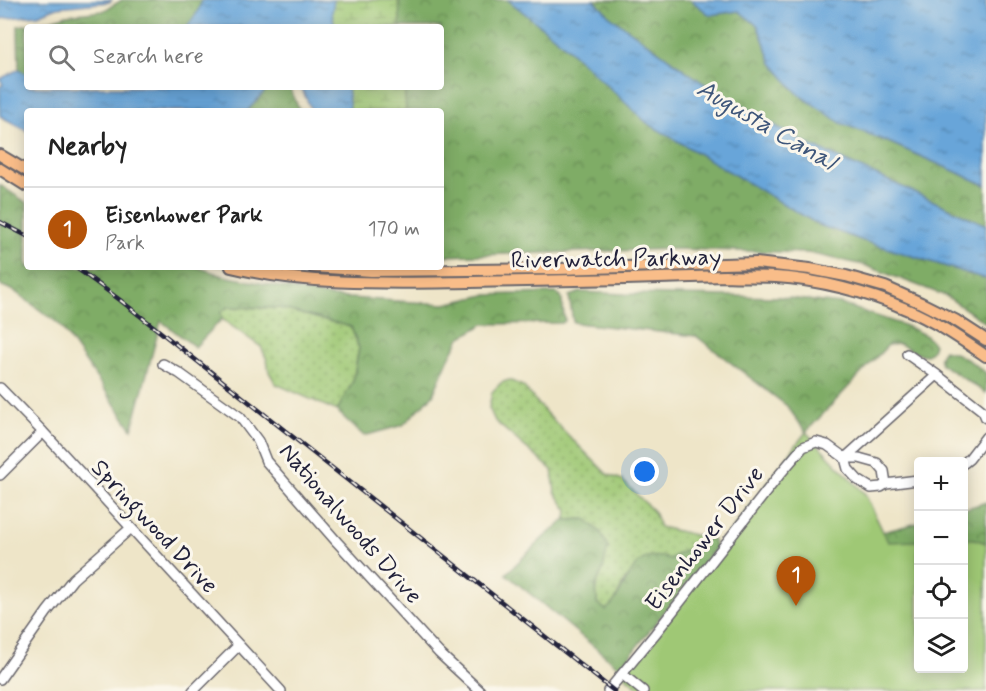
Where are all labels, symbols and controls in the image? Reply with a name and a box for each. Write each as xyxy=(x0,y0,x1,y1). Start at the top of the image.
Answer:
search box xyxy=(24,24,444,90)
icon: search xyxy=(45,41,78,74)
text: Search here xyxy=(93,43,204,71)
water label: Augusta Canal xyxy=(690,72,845,181)
text: Nearby xyxy=(48,130,127,164)
text: Eisenhower Park xyxy=(105,202,263,230)
text: 1 xyxy=(63,216,72,243)
text: 170 m xyxy=(368,216,420,243)
text: Park xyxy=(105,230,145,257)
street label: Riverwatch Parkway xyxy=(511,242,722,277)
street label: Nationalwoods Drive xyxy=(271,437,428,611)
street label: Springwood Drive xyxy=(81,453,224,603)
your location xyxy=(630,457,659,486)
map controls xyxy=(914,457,968,673)
button: + xyxy=(914,457,968,511)
street label: Eisenhower Drive xyxy=(639,460,771,618)
button: − xyxy=(914,511,968,565)
pin: 1 xyxy=(776,556,816,606)
button: locate xyxy=(914,565,968,619)
button: layers xyxy=(914,619,968,673)

